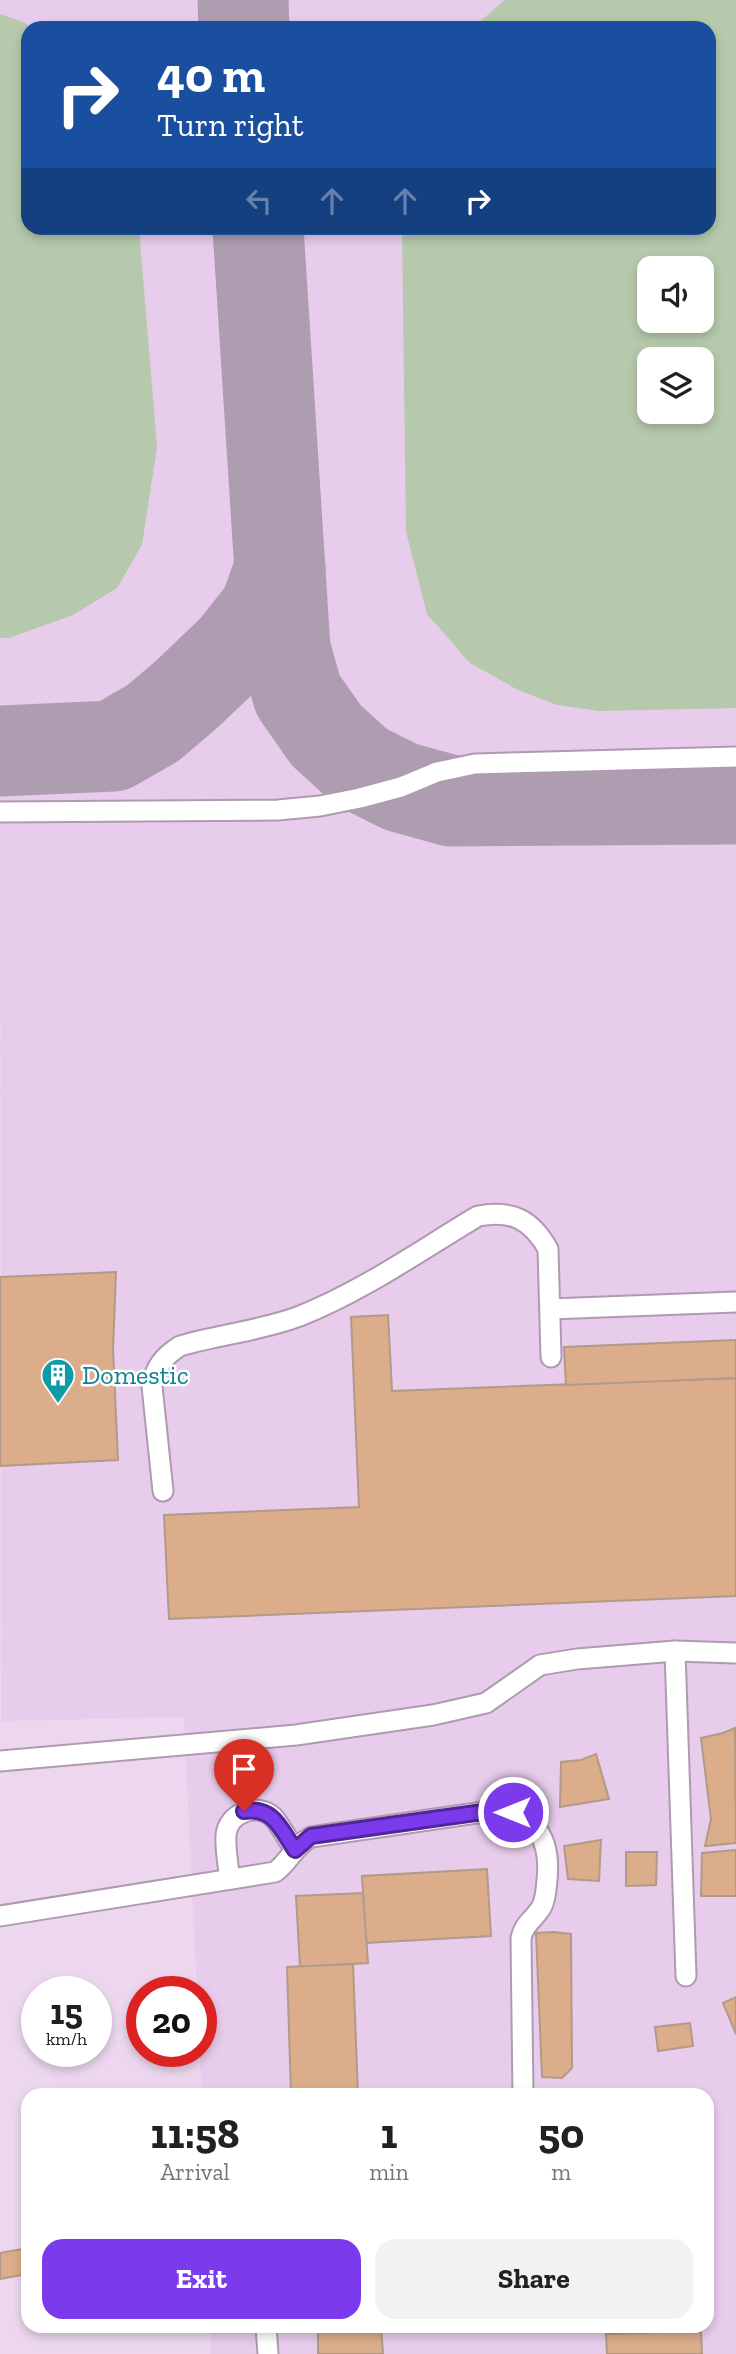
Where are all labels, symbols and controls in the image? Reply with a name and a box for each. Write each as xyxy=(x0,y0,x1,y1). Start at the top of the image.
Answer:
text: 40 m xyxy=(157,46,265,105)
icon: right xyxy=(42,49,133,140)
text: Turn right xyxy=(157,106,304,144)
icon: left xyxy=(240,182,278,220)
icon: ahead xyxy=(313,182,351,220)
icon: ahead xyxy=(386,182,424,220)
icon: right xyxy=(459,182,497,220)
map controls xyxy=(637,256,714,424)
button: sound xyxy=(637,256,714,333)
button: layers xyxy=(637,347,714,424)
building icon: Domestic xyxy=(39,1356,77,1405)
place label: Domestic xyxy=(82,1359,189,1391)
pin xyxy=(214,1739,274,1811)
icon: arrive xyxy=(225,1750,263,1788)
position arrow xyxy=(476,1775,550,1849)
speed limit sign: 20 xyxy=(126,1976,217,2067)
text: 15 xyxy=(50,1991,83,2033)
text: km/h xyxy=(46,2028,87,2050)
text: 11:58 xyxy=(151,2108,240,2159)
text: 1 xyxy=(380,2108,397,2159)
text: 50 xyxy=(538,2108,584,2159)
text: Arrival xyxy=(160,2158,230,2186)
text: min xyxy=(369,2158,409,2186)
text: m xyxy=(551,2158,571,2186)
button: Exit xyxy=(42,2239,361,2319)
button: Share xyxy=(375,2239,693,2319)

